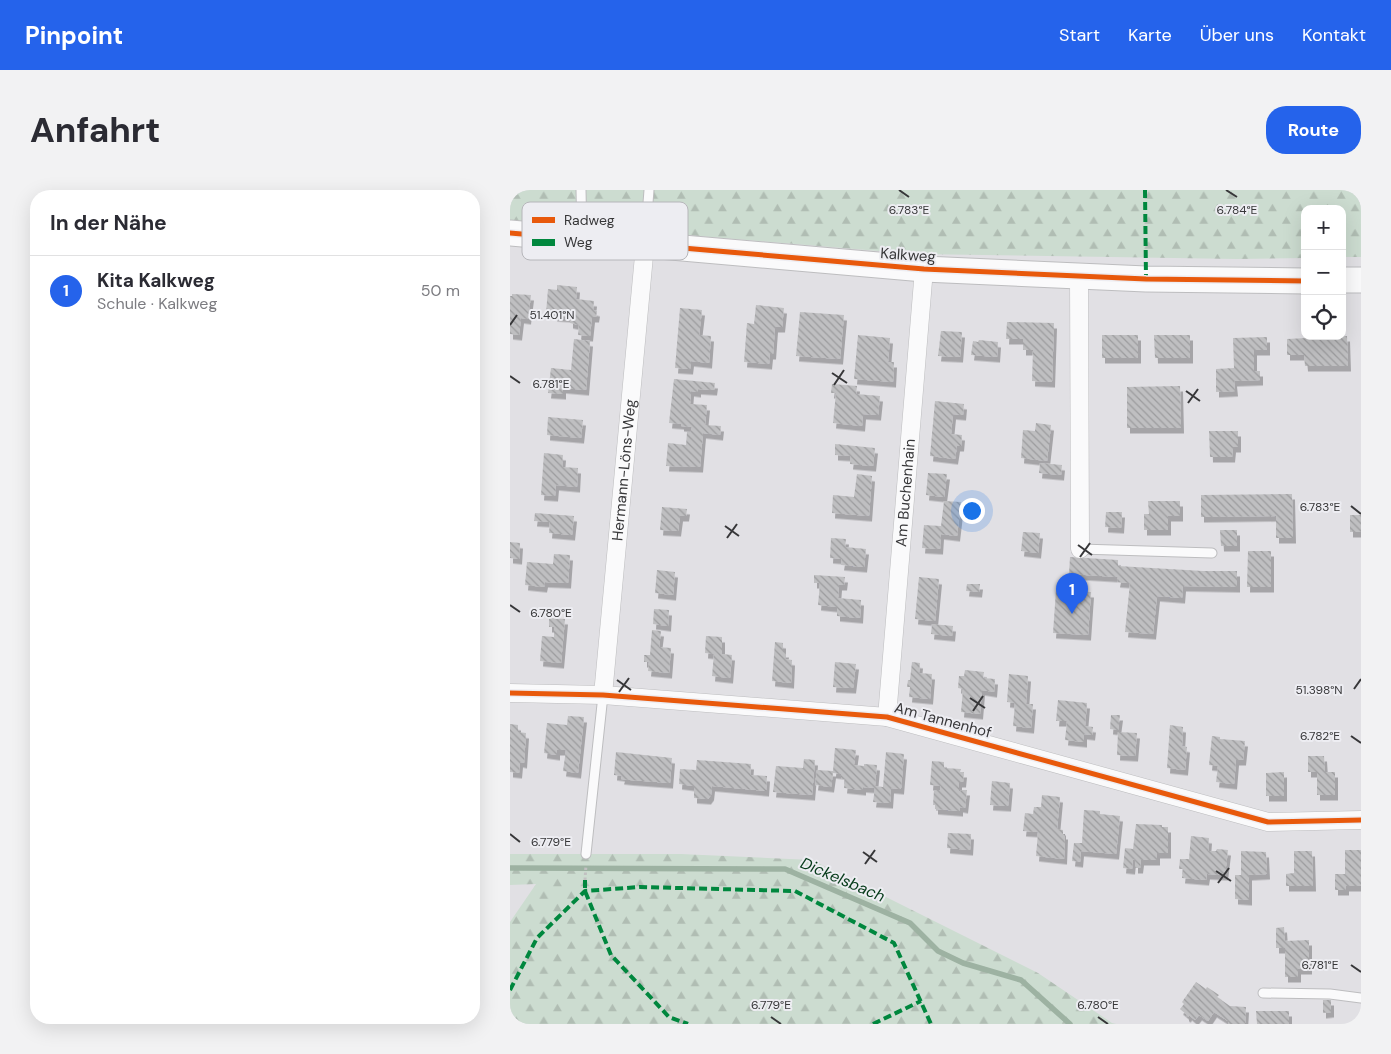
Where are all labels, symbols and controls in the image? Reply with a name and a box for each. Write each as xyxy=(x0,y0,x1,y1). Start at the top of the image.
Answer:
text: Pinpoint xyxy=(25,20,123,51)
text: Start xyxy=(1059,23,1100,47)
text: Karte xyxy=(1128,23,1172,47)
text: Über uns xyxy=(1200,23,1274,47)
text: Kontakt xyxy=(1302,23,1366,47)
button: Route xyxy=(1266,106,1361,154)
text: Anfahrt xyxy=(30,107,160,153)
legend xyxy=(522,202,688,260)
text: 6.783°E xyxy=(889,202,930,218)
text: 6.784°E xyxy=(1217,202,1258,218)
map controls xyxy=(1301,205,1346,340)
button: + xyxy=(1301,205,1346,250)
text: In der Nähe xyxy=(50,209,167,237)
text: Radweg xyxy=(564,211,615,229)
text: Weg xyxy=(564,233,593,251)
street label: Kalkweg xyxy=(880,243,936,267)
button: − xyxy=(1301,250,1346,295)
text: Kita Kalkweg xyxy=(97,268,215,293)
text: 1 xyxy=(63,280,69,301)
text: 50 m xyxy=(421,280,460,301)
text: Schule · Kalkweg xyxy=(97,293,217,314)
button: locate xyxy=(1301,295,1346,340)
text: 51.401°N xyxy=(529,307,575,323)
text: 6.781°E xyxy=(533,376,570,392)
street label: Hermann-Löns-Weg xyxy=(607,398,641,542)
street label: Am Buchenhain xyxy=(891,438,920,548)
your location xyxy=(959,498,985,524)
text: 6.783°E xyxy=(1300,499,1341,515)
pin: 1 xyxy=(1056,573,1088,614)
text: 6.780°E xyxy=(530,605,572,621)
text: 51.398°N xyxy=(1295,682,1343,698)
street label: Am Tannenhof xyxy=(892,697,994,743)
text: 6.782°E xyxy=(1300,728,1340,744)
text: 6.779°E xyxy=(531,834,571,850)
water label: Dickelsbach xyxy=(797,852,888,907)
text: 6.781°E xyxy=(1302,957,1339,973)
text: 6.779°E xyxy=(751,997,791,1013)
text: 6.780°E xyxy=(1077,997,1119,1013)

